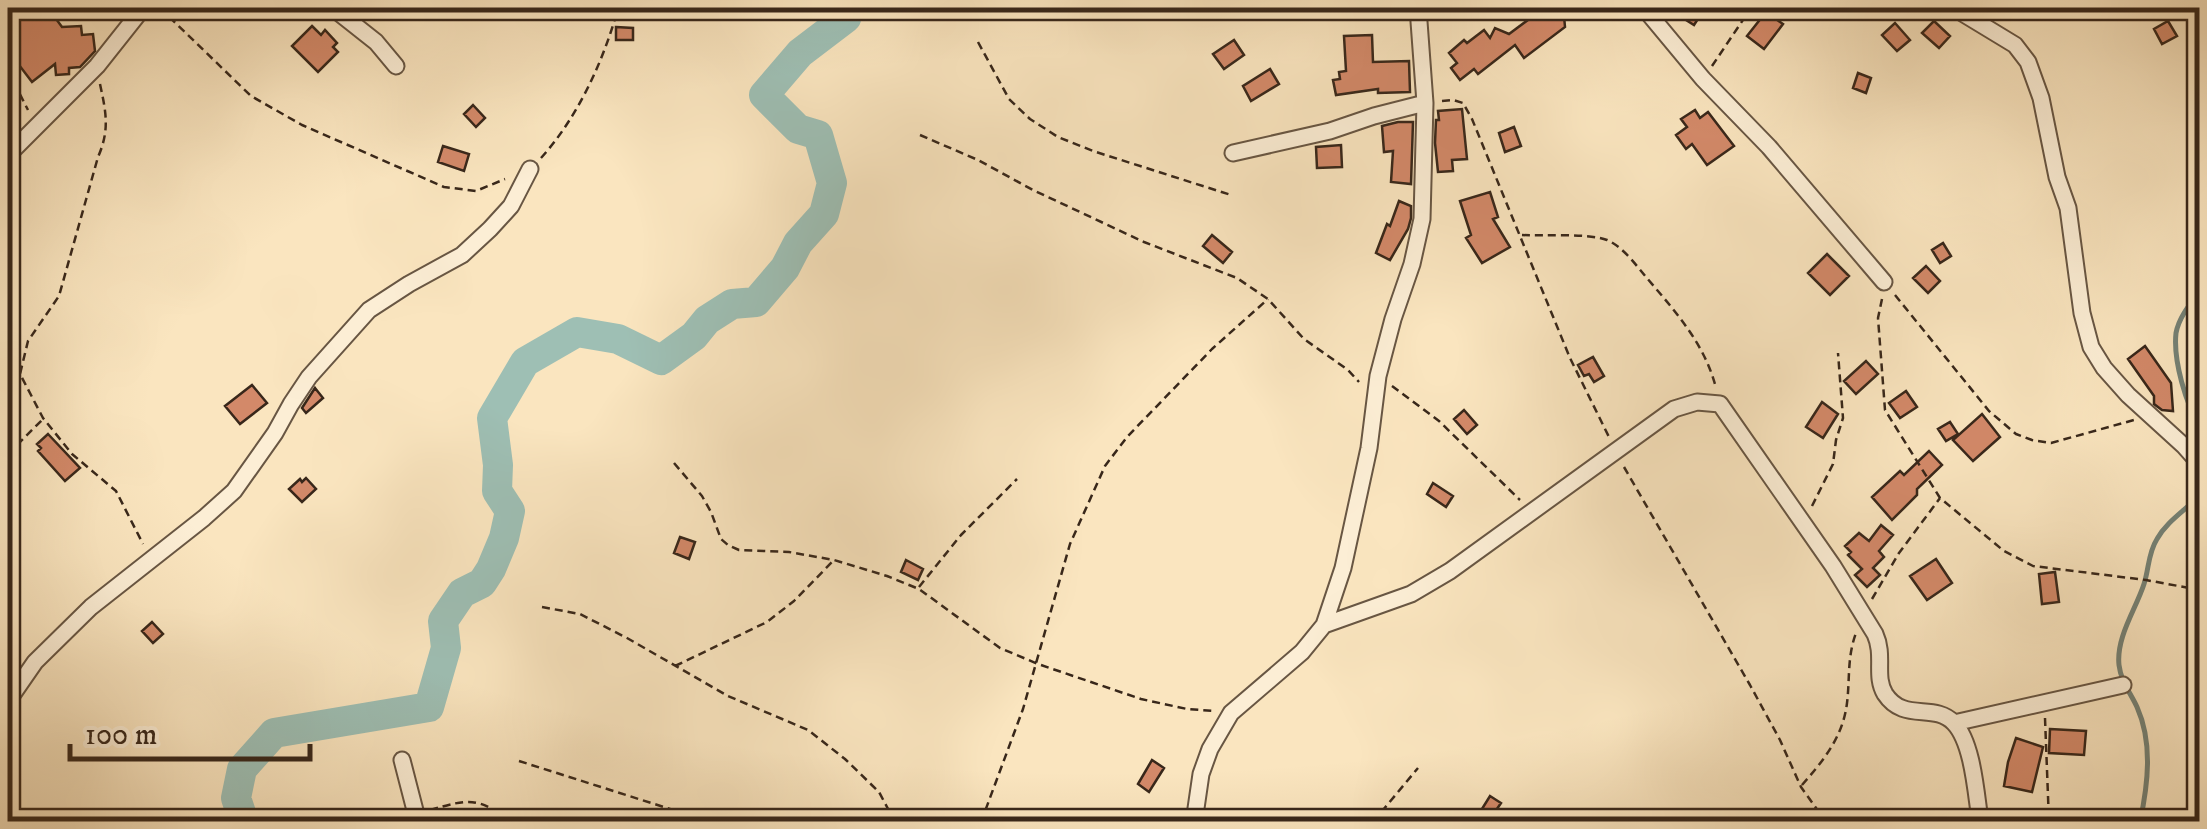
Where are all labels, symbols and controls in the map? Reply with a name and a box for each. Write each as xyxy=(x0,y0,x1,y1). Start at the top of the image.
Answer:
scale bar xyxy=(70,699,310,761)
text: 100 m xyxy=(85,717,157,754)

